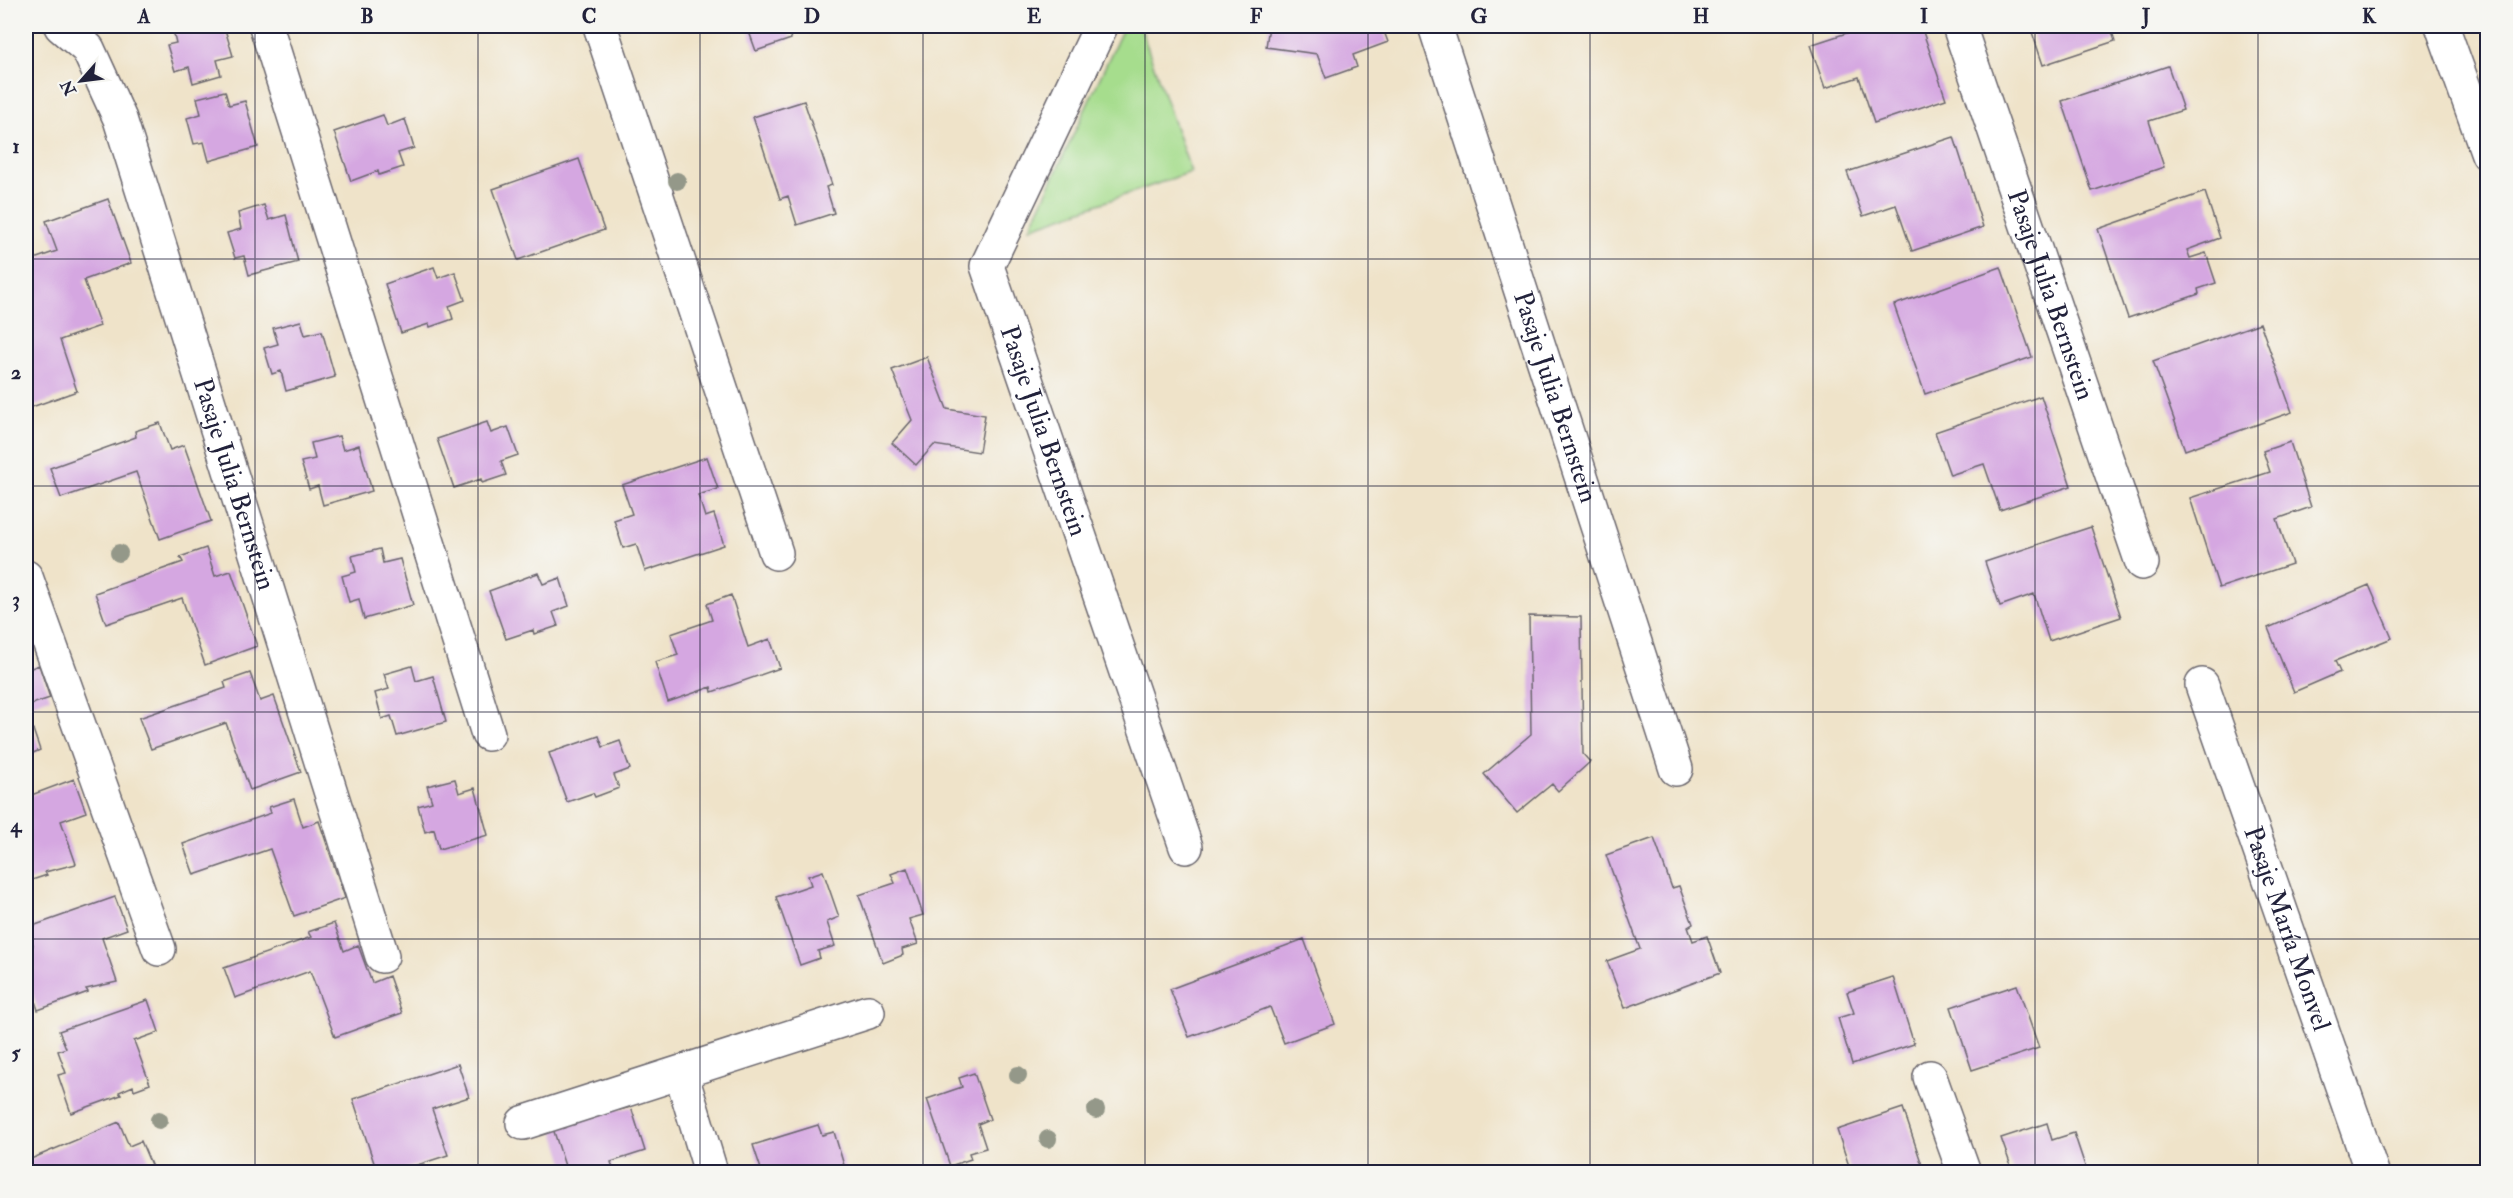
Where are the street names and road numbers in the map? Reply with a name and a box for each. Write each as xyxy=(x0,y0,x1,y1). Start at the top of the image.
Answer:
street label: Pasaje Julia Bernstein xyxy=(2000,185,2101,404)
street label: Pasaje Julia Bernstein xyxy=(1506,287,1605,507)
street label: Pasaje Julia Bernstein xyxy=(993,322,1094,540)
street label: Pasaje Julia Bernstein xyxy=(186,374,282,594)
street label: Pasaje María Monvel xyxy=(2237,822,2338,1035)

